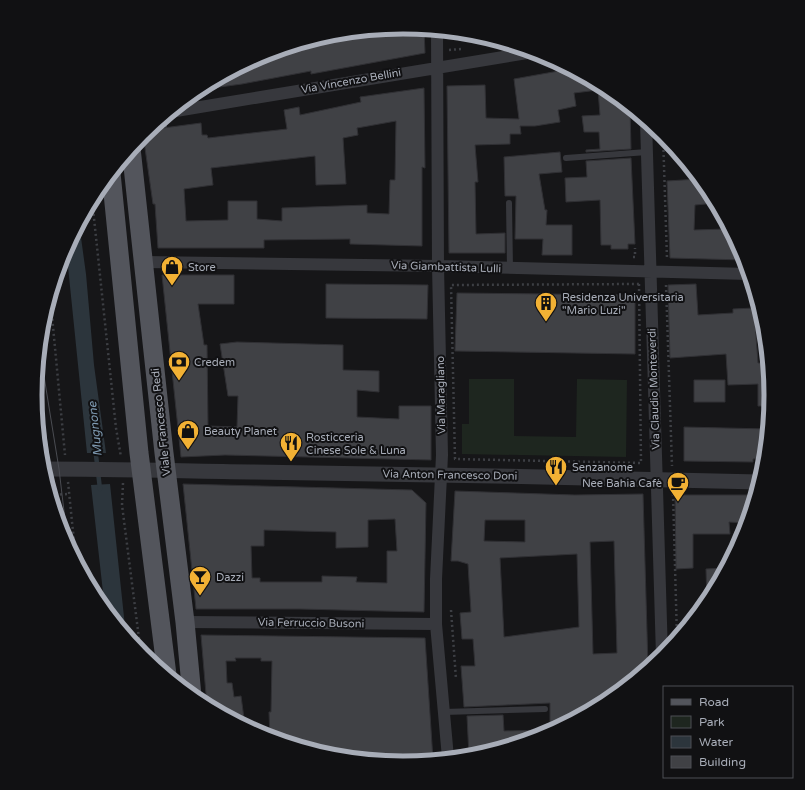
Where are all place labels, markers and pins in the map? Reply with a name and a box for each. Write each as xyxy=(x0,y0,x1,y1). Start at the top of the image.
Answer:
shop icon: Store xyxy=(159,254,185,287)
place label: Store xyxy=(188,261,216,274)
building icon: Residenza Universitaria "Mario Luzi" xyxy=(533,290,559,323)
place label: Residenza Universitaria "Mario Luzi" xyxy=(562,291,684,317)
bank icon: Credem xyxy=(166,349,192,382)
place label: Credem xyxy=(194,356,235,369)
shop icon: Beauty Planet xyxy=(175,418,201,451)
place label: Beauty Planet xyxy=(204,425,277,438)
restaurant icon: Rosticceria Cinese Sole & Luna xyxy=(278,430,304,463)
place label: Rosticceria Cinese Sole & Luna xyxy=(306,431,406,457)
restaurant icon: Senzanome xyxy=(543,454,569,487)
place label: Senzanome xyxy=(572,461,633,474)
cafe icon: Nee Bahia Cafè xyxy=(665,470,691,503)
place label: Nee Bahia Cafè xyxy=(582,477,662,490)
bar icon: Dazzi xyxy=(187,564,213,597)
place label: Dazzi xyxy=(216,571,244,584)

